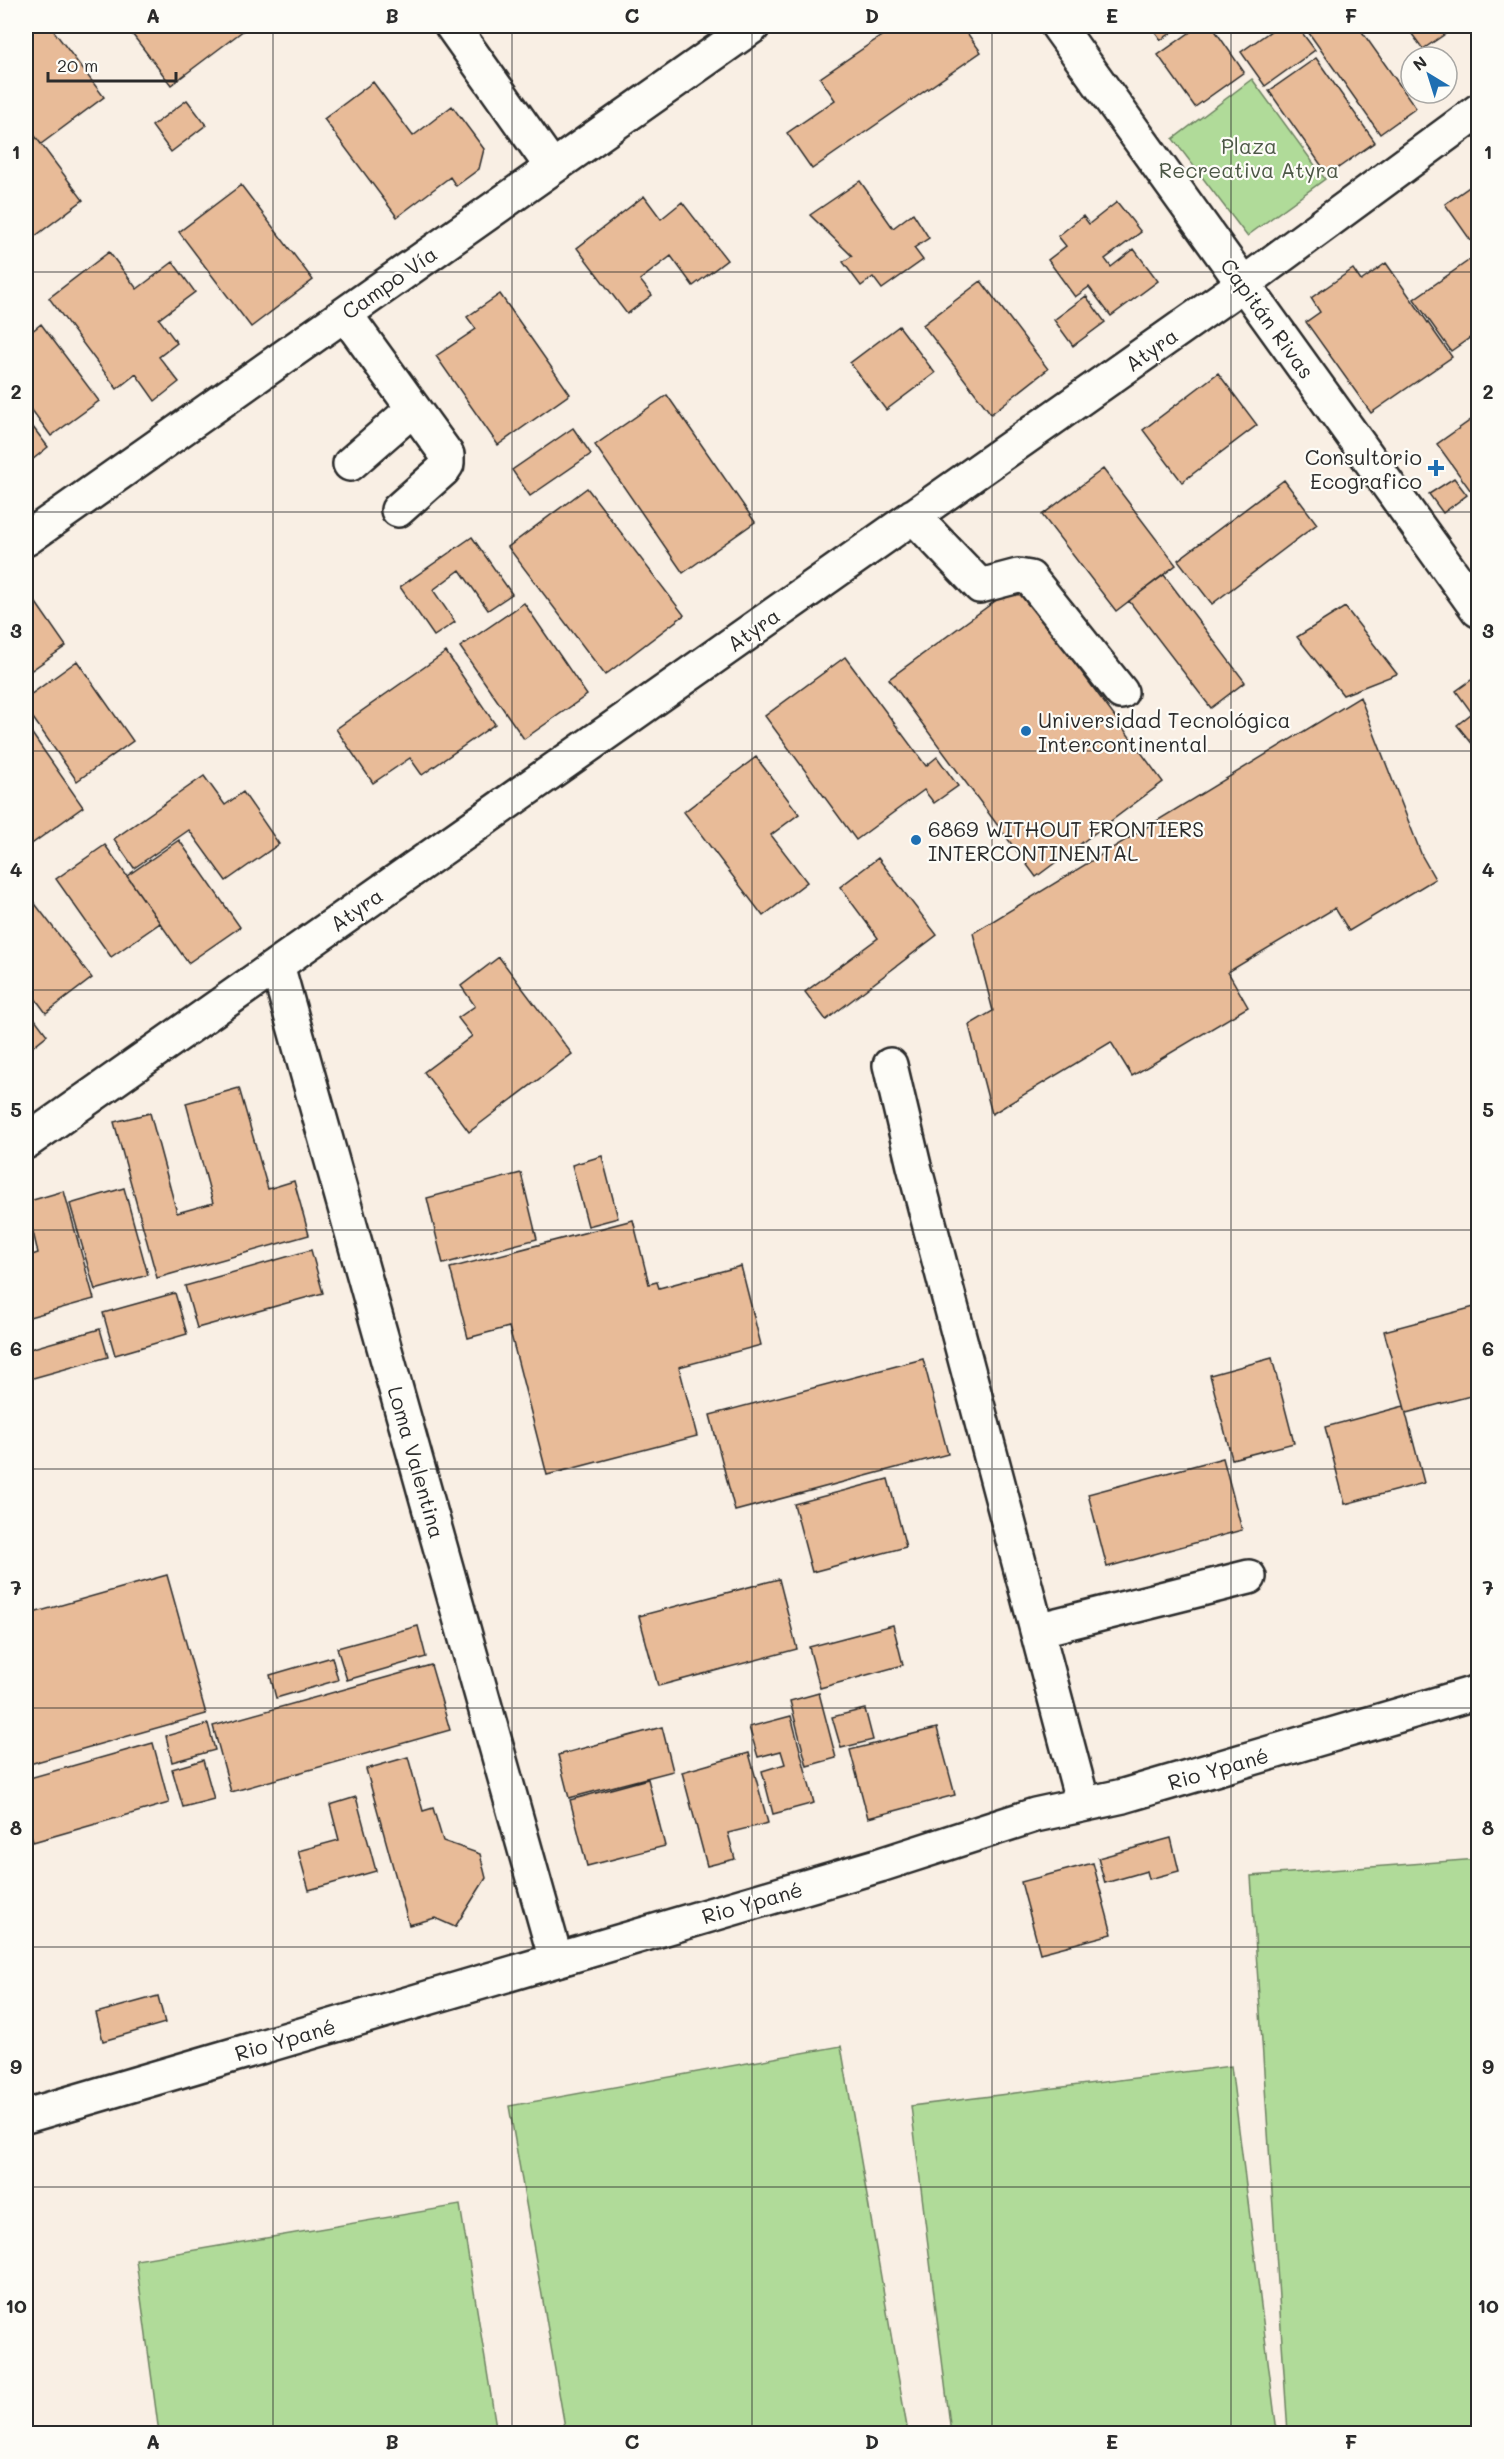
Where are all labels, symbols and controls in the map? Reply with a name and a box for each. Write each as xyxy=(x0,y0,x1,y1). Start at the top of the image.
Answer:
text: A xyxy=(146,2,160,28)
text: B xyxy=(385,2,399,28)
text: C xyxy=(625,2,640,28)
text: D xyxy=(865,2,879,28)
text: E xyxy=(1106,2,1118,28)
text: F xyxy=(1345,2,1358,28)
scale bar xyxy=(48,45,176,83)
north arrow xyxy=(1399,45,1459,105)
text: N xyxy=(1408,51,1431,75)
text: 20 m xyxy=(57,53,98,77)
park label: Plaza Recreativa Atyra xyxy=(1159,132,1339,183)
text: 1 xyxy=(12,138,20,164)
text: 1 xyxy=(1484,138,1492,164)
street label: Campo Vía xyxy=(336,239,442,325)
street label: Capitán Rivas xyxy=(1215,252,1321,384)
street label: Atyra xyxy=(1119,321,1183,377)
text: 2 xyxy=(10,378,22,404)
text: 2 xyxy=(1482,378,1494,404)
place label: Consultorio Ecografico xyxy=(1305,443,1422,494)
marker: Consultorio Ecografico xyxy=(1427,459,1445,477)
street label: Atyra xyxy=(721,601,785,657)
text: 3 xyxy=(10,617,22,643)
text: 3 xyxy=(1482,617,1494,643)
place label: Universidad Tecnológica Intercontinental xyxy=(1038,706,1291,757)
marker: Universidad Tecnológica Intercontinental xyxy=(1019,724,1033,738)
place label: 6869 WITHOUT FRONTIERS INTERCONTINENTAL xyxy=(928,815,1204,866)
marker: 6869 WITHOUT FRONTIERS INTERCONTINENTAL xyxy=(909,833,923,847)
text: 4 xyxy=(10,856,23,882)
text: 4 xyxy=(1482,856,1495,882)
street label: Atyra xyxy=(324,881,388,937)
text: 5 xyxy=(10,1096,22,1122)
text: 5 xyxy=(1482,1096,1494,1122)
text: 6 xyxy=(10,1335,22,1361)
text: 6 xyxy=(1482,1335,1494,1361)
street label: Loma Valentina xyxy=(382,1383,452,1541)
text: 7 xyxy=(10,1574,22,1600)
text: 7 xyxy=(1482,1574,1494,1600)
street label: Rio Ypané xyxy=(1165,1741,1271,1795)
text: 8 xyxy=(10,1814,22,1840)
text: 8 xyxy=(1482,1814,1494,1840)
street label: Rio Ypané xyxy=(699,1875,805,1929)
street label: Rio Ypané xyxy=(232,2012,338,2066)
text: 9 xyxy=(10,2053,22,2079)
text: 9 xyxy=(1482,2053,1494,2079)
text: 10 xyxy=(5,2292,27,2318)
text: 10 xyxy=(1477,2292,1499,2318)
text: A xyxy=(146,2428,160,2454)
text: B xyxy=(385,2428,399,2454)
text: C xyxy=(625,2428,640,2454)
text: D xyxy=(865,2428,879,2454)
text: E xyxy=(1106,2428,1118,2454)
text: F xyxy=(1345,2428,1358,2454)

